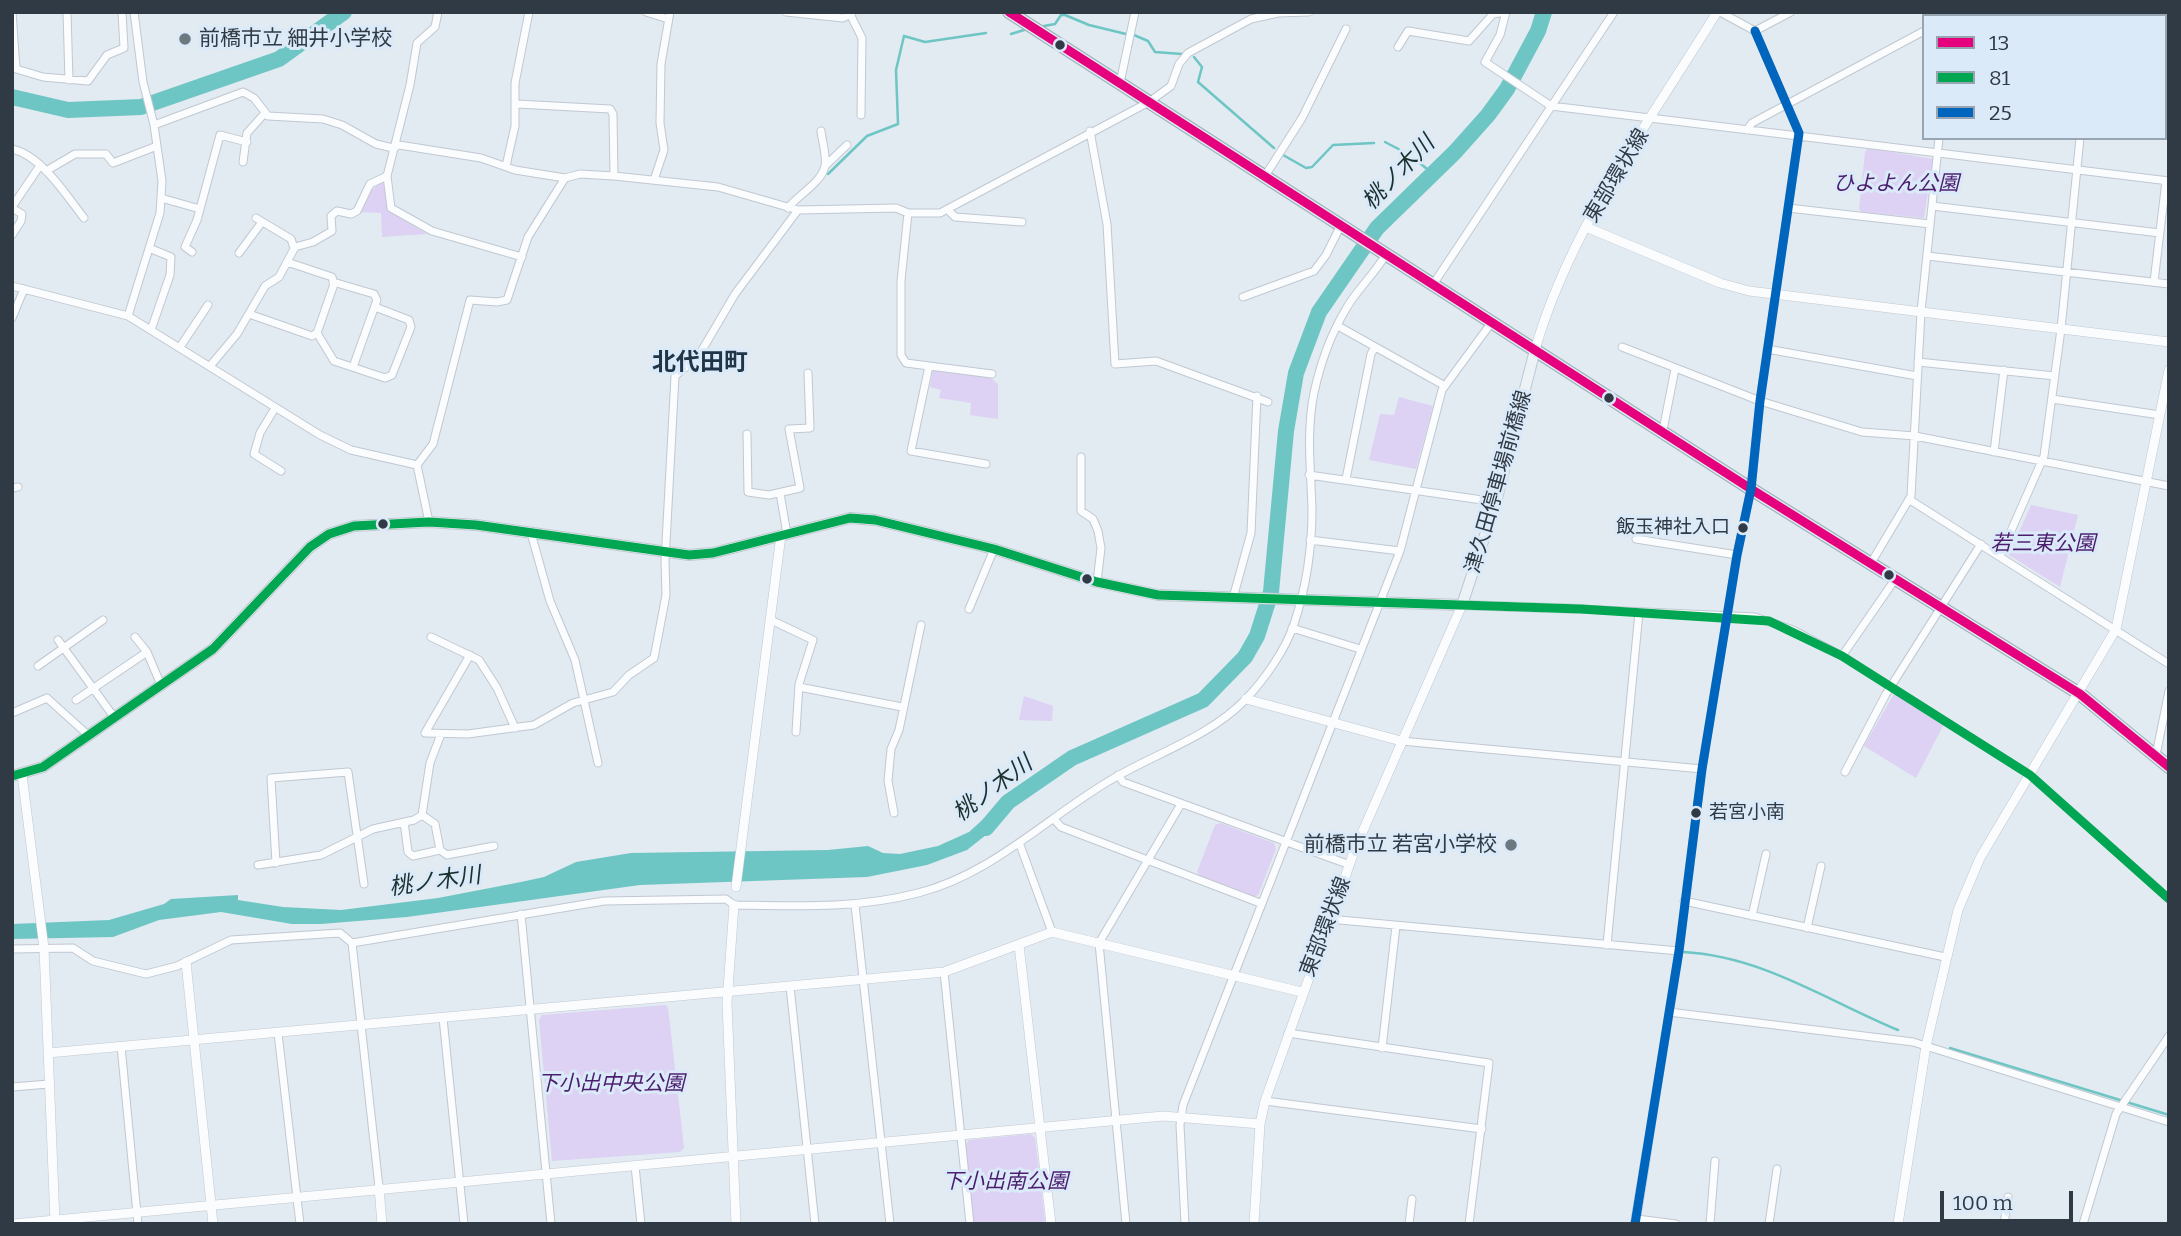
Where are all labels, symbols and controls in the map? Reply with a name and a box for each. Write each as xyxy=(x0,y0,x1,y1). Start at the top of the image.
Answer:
legend xyxy=(1922,14,2167,140)
place label: 前橋市立 細井小学校 xyxy=(199,26,392,52)
text: 13 xyxy=(1989,30,2010,56)
marker: 前橋市立 細井小学校 xyxy=(177,31,193,47)
unlabelled marker xyxy=(1053,38,1067,52)
text: 81 xyxy=(1989,65,2010,91)
text: 25 xyxy=(1989,100,2012,126)
street label: 東部環状線 xyxy=(1579,125,1655,227)
water label: 桃ノ木川 xyxy=(1357,130,1441,216)
park label: ひよよん公園 xyxy=(1833,171,1959,197)
district label: 北代田町 xyxy=(652,349,748,377)
street label: 津久田停車場前橋線 xyxy=(1461,388,1537,576)
unlabelled marker xyxy=(1602,391,1616,405)
unlabelled marker xyxy=(376,517,390,531)
place label: 飯玉神社入口 xyxy=(1616,517,1730,539)
marker: 飯玉神社入口 xyxy=(1736,521,1750,535)
park label: 若三東公園 xyxy=(1991,531,2095,557)
unlabelled marker xyxy=(1882,568,1896,582)
unlabelled marker xyxy=(1080,572,1094,586)
water label: 桃ノ木川 xyxy=(948,750,1038,828)
place label: 若宮小南 xyxy=(1709,802,1785,824)
marker: 若宮小南 xyxy=(1689,806,1703,820)
place label: 前橋市立 若宮小学校 xyxy=(1304,832,1497,858)
marker: 前橋市立 若宮小学校 xyxy=(1503,837,1519,853)
water label: 桃ノ木川 xyxy=(388,862,482,902)
street label: 東部環状線 xyxy=(1295,873,1357,981)
park label: 下小出中央公園 xyxy=(538,1071,684,1097)
park label: 下小出南公園 xyxy=(942,1169,1068,1195)
scale bar xyxy=(1943,1176,2076,1220)
text: 100 m xyxy=(1953,1190,2013,1216)

